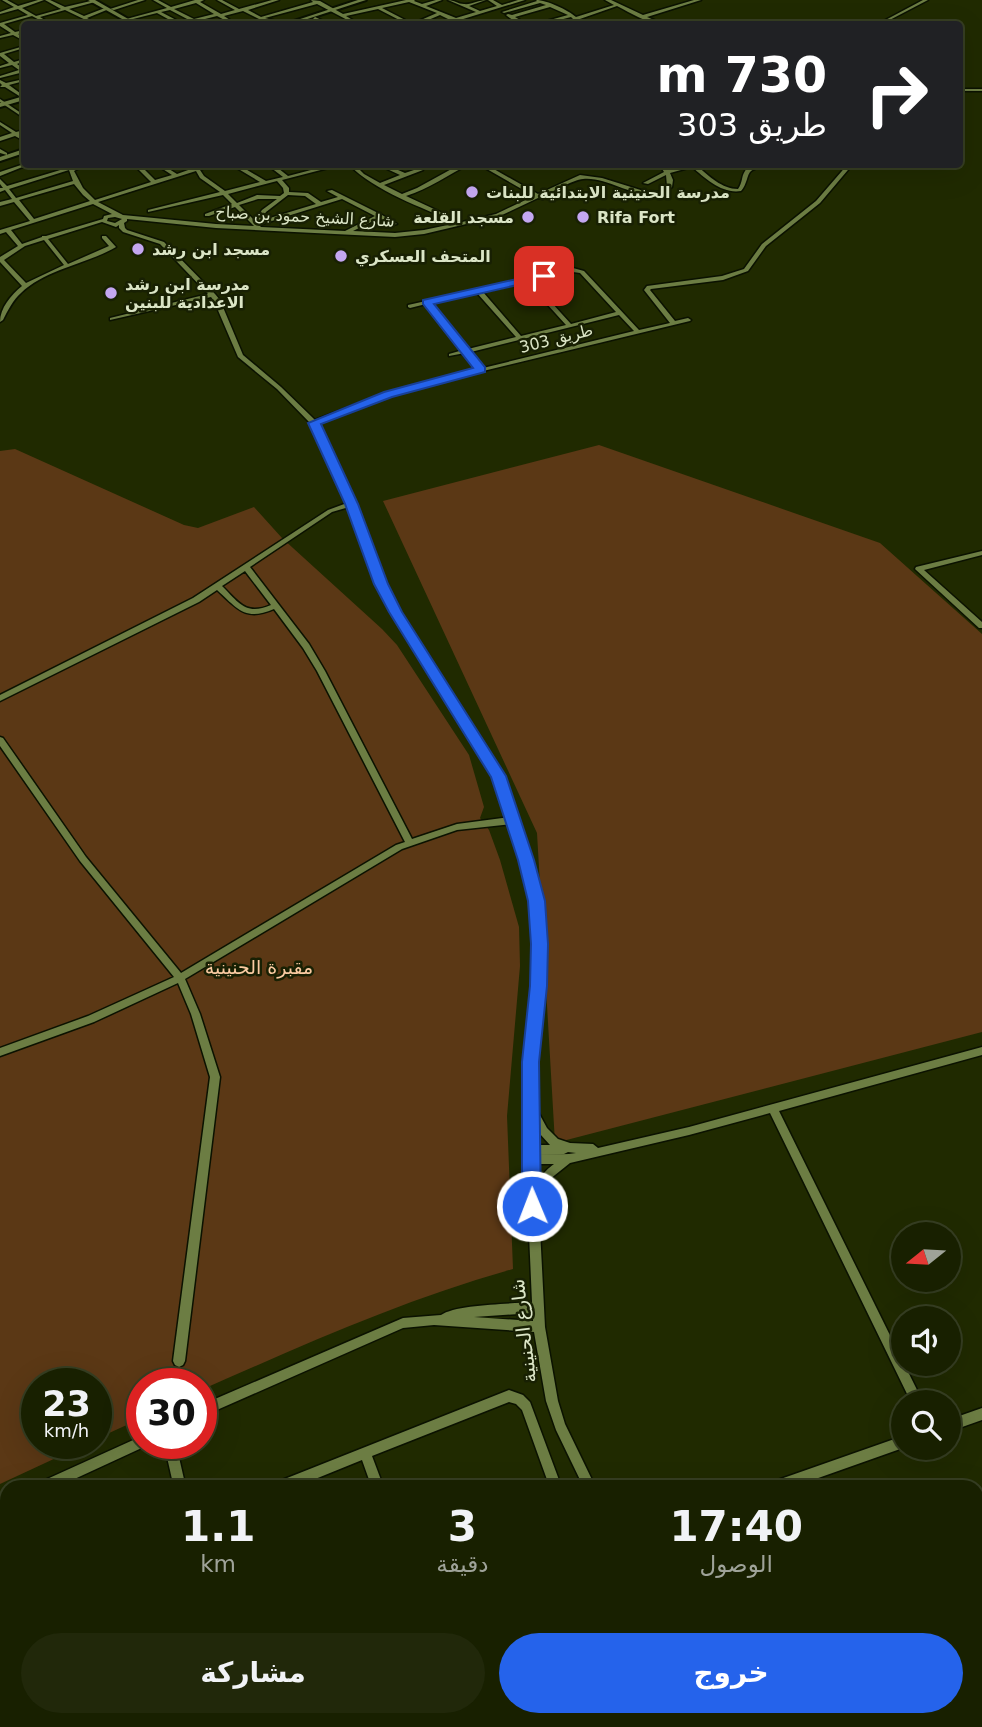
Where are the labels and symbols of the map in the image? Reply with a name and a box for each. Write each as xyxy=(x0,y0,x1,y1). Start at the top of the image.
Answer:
place label: مدرسة الحنينية الابتدائية للبنات xyxy=(486,183,730,202)
marker: مدرسة الحنينية الابتدائية للبنات xyxy=(464,184,480,200)
street label: شارع الشيخ حمود بن صباح xyxy=(215,202,395,232)
place label: مسجد القلعة xyxy=(413,208,514,227)
place label: Rifa Fort xyxy=(597,208,675,227)
marker: مسجد القلعة xyxy=(520,209,536,225)
marker: Rifa Fort xyxy=(575,209,591,225)
place label: مسجد ابن رشد xyxy=(152,240,270,259)
marker: مسجد ابن رشد xyxy=(130,241,146,257)
pin xyxy=(514,246,574,306)
place label: المتحف العسكري xyxy=(355,247,491,267)
marker: المتحف العسكري xyxy=(333,248,349,264)
place label: مدرسة ابن رشد الاعدادية للبنين xyxy=(125,275,250,312)
marker: مدرسة ابن رشد الاعدادية للبنين xyxy=(103,285,119,301)
street label: طريق 303 xyxy=(517,320,595,358)
park label: مقبرة الحنينية xyxy=(205,956,313,979)
position arrow xyxy=(495,1169,569,1243)
north arrow xyxy=(891,1222,961,1292)
street label: شارع الحنينية xyxy=(506,1278,541,1384)
speed limit sign: 30 xyxy=(126,1368,217,1459)

